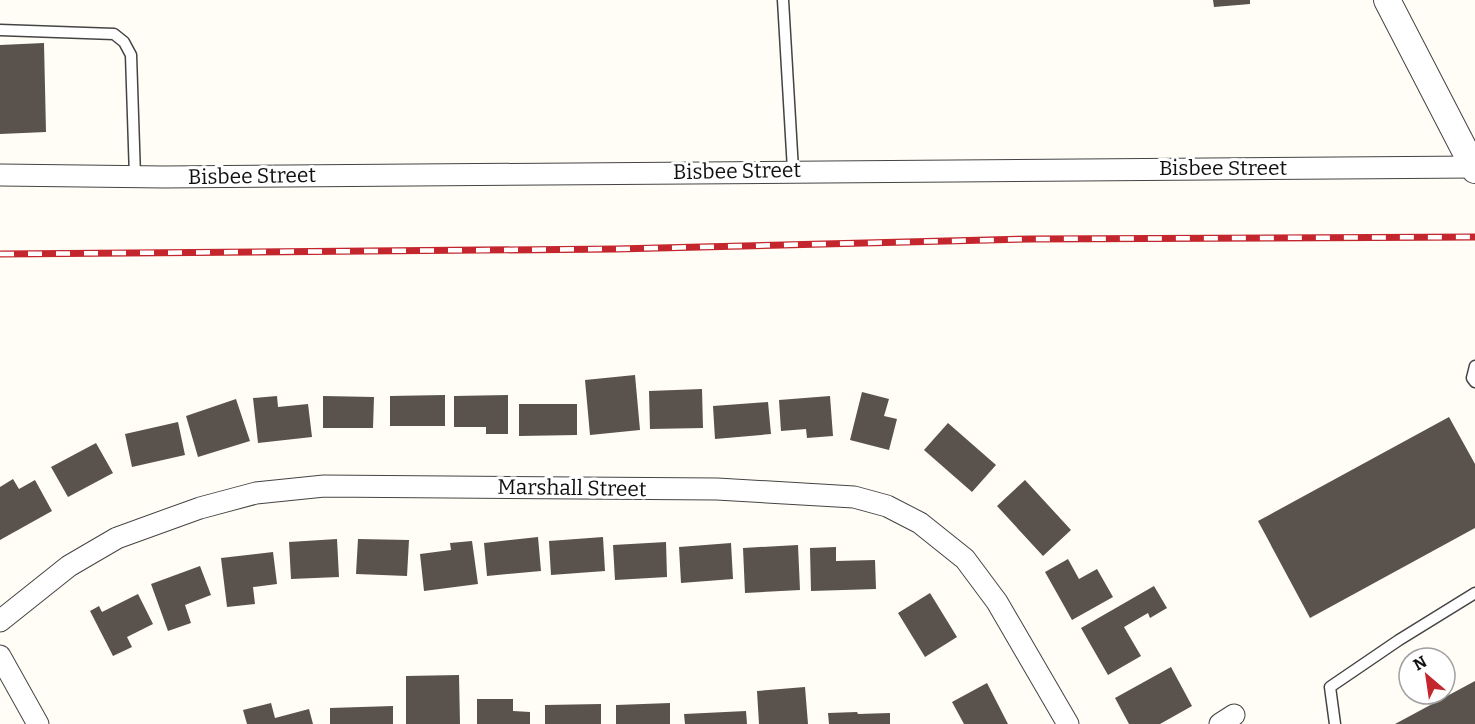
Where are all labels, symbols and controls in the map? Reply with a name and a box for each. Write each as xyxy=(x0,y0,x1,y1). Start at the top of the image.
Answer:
street label: Bisbee Street xyxy=(1159,155,1287,181)
street label: Bisbee Street xyxy=(673,157,802,185)
street label: Bisbee Street xyxy=(188,162,317,190)
street label: Marshall Street xyxy=(497,474,647,502)
north arrow xyxy=(1397,646,1457,706)
text: N xyxy=(1410,652,1430,675)

